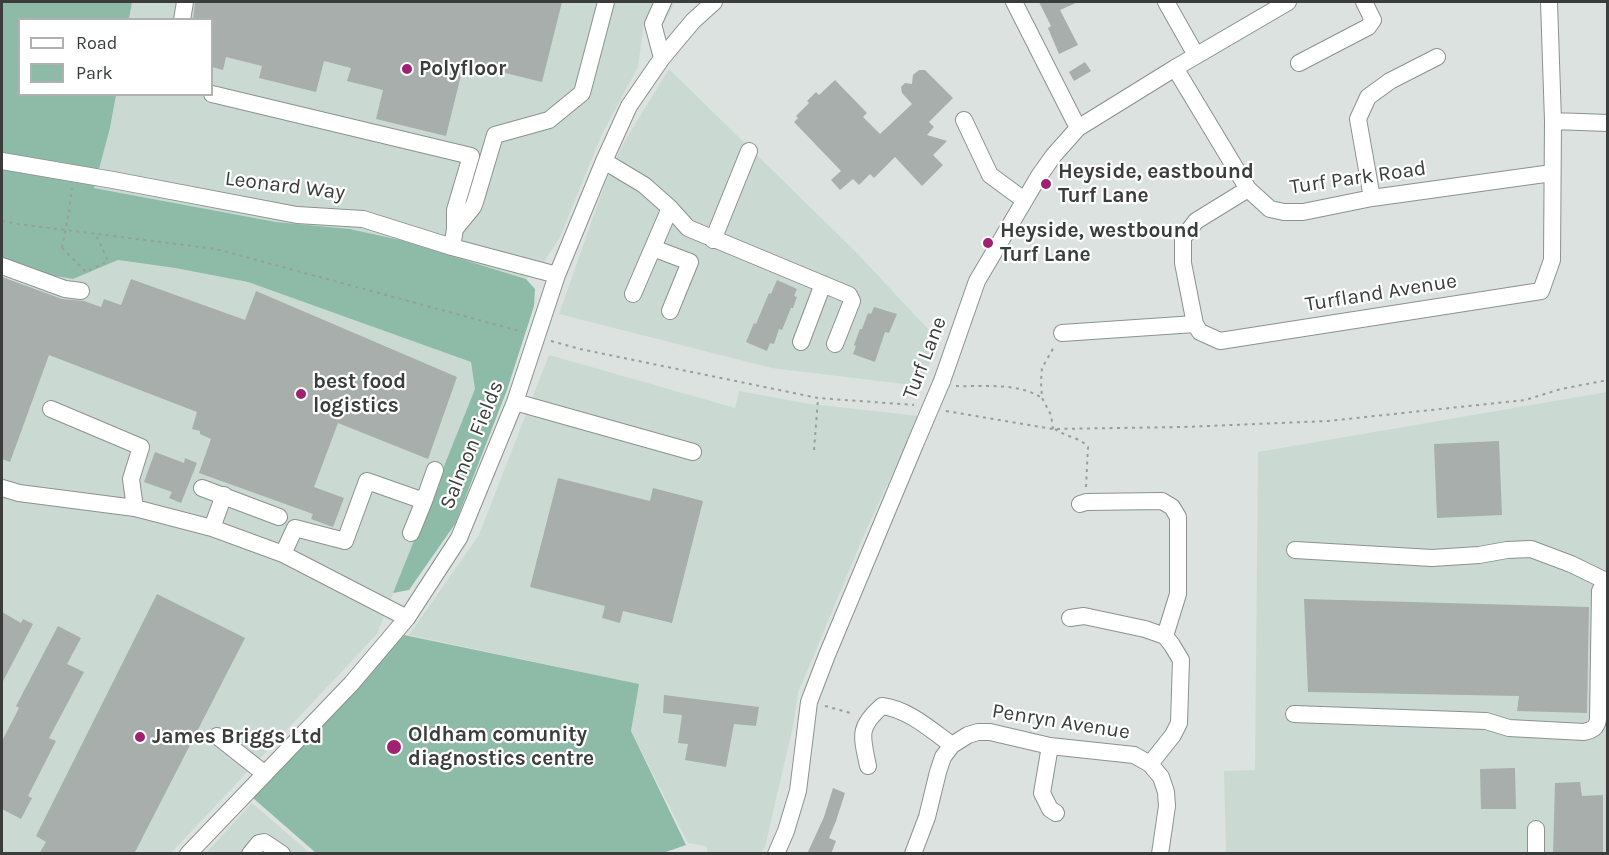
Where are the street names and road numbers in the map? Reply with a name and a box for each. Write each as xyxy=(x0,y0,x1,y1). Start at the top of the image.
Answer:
street label: Turf Park Road xyxy=(1288,156,1428,200)
street label: Leonard Way xyxy=(224,166,346,206)
street label: Turfland Avenue xyxy=(1303,269,1459,317)
street label: Turf Lane xyxy=(898,313,952,403)
street label: Salmon Fields xyxy=(435,377,509,513)
street label: Penryn Avenue xyxy=(990,699,1132,745)

